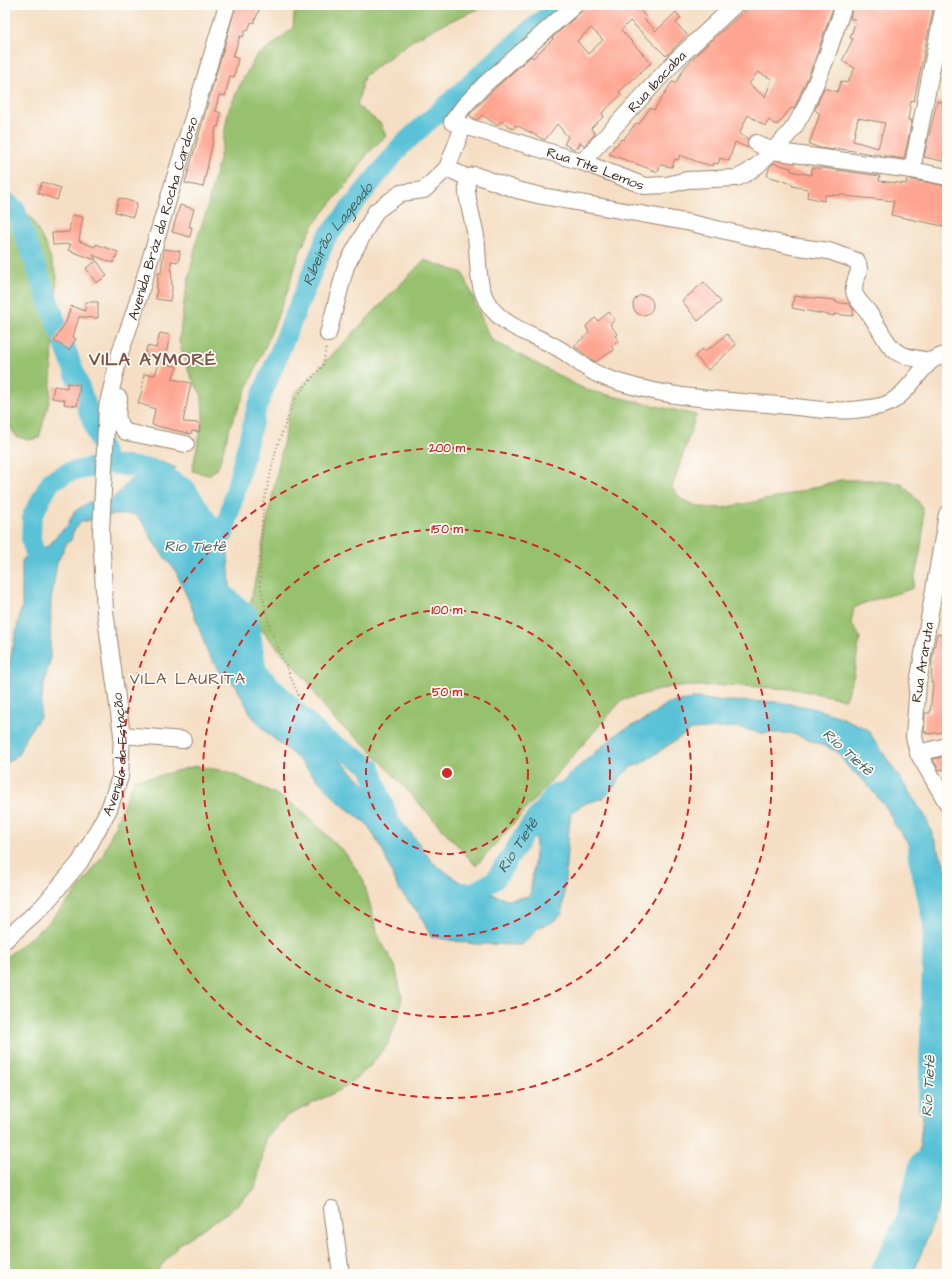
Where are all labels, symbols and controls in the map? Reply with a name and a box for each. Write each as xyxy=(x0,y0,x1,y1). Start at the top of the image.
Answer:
street label: Rua Ibacaba xyxy=(624,46,691,117)
street label: Avenida Bráz da Rocha Cardoso xyxy=(123,114,204,323)
street label: Rua Tite Lemos xyxy=(544,143,647,196)
water label: Ribeirão Lageado xyxy=(298,177,379,289)
district label: VILA AYMORÉ xyxy=(88,347,217,372)
text: 200 m xyxy=(428,440,466,457)
text: 150 m xyxy=(431,521,464,538)
water label: Rio Tietê xyxy=(164,536,227,557)
text: 100 m xyxy=(432,602,463,619)
street label: Rua Araruta xyxy=(907,620,939,704)
district label: VILA LAURITA xyxy=(130,668,246,690)
text: 50 m xyxy=(432,684,463,701)
street label: Avenida da Estação xyxy=(98,691,133,820)
water label: Rio Tietê xyxy=(818,724,878,781)
centre of rings xyxy=(440,766,454,780)
water label: Rio Tietê xyxy=(492,813,544,877)
water label: Rio Tietê xyxy=(916,1054,941,1117)

